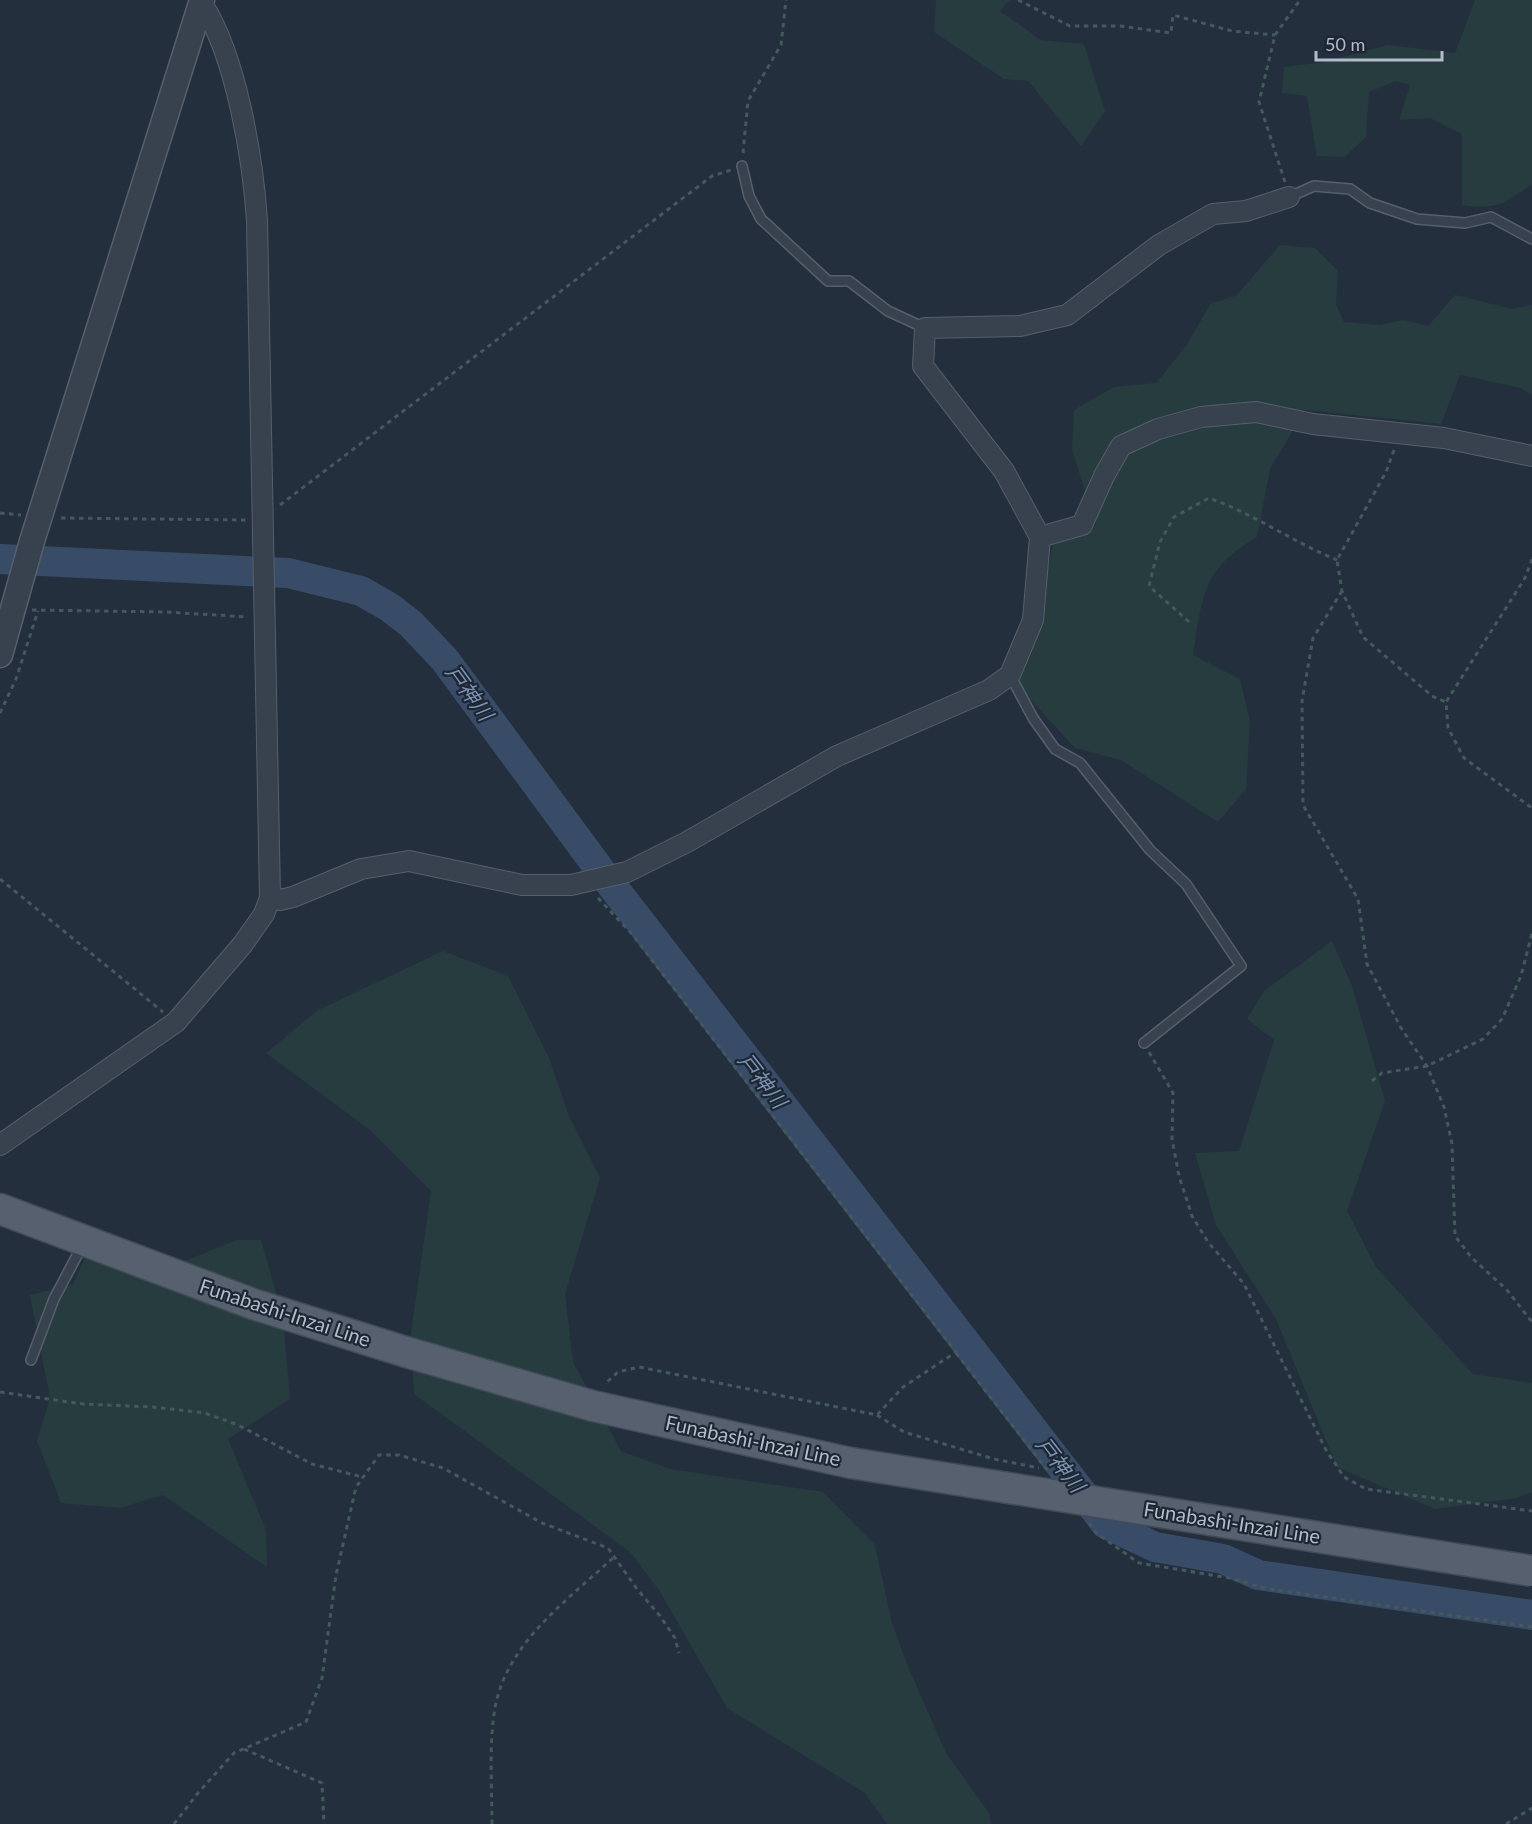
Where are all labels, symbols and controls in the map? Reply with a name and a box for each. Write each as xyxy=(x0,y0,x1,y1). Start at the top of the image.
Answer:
scale bar xyxy=(1316,24,1442,62)
text: 50 m xyxy=(1325,33,1365,55)
water label: 戸神川 xyxy=(442,659,500,727)
water label: 戸神川 xyxy=(734,1048,794,1114)
street label: Funabashi-Inzai Line xyxy=(197,1273,374,1351)
street label: Funabashi-Inzai Line xyxy=(664,1410,843,1470)
water label: 戸神川 xyxy=(1032,1432,1092,1498)
street label: Funabashi-Inzai Line xyxy=(1142,1496,1322,1548)

